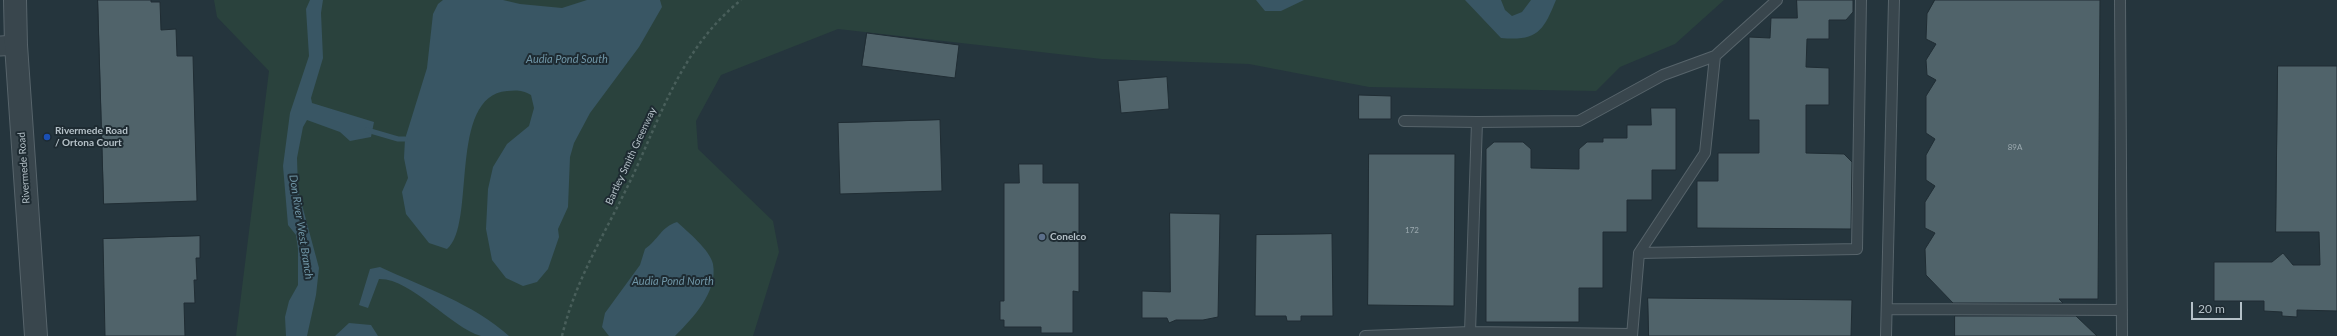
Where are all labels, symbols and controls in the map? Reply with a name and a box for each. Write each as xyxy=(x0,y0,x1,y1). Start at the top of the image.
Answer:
water label: Audia Pond South xyxy=(526,52,608,66)
street label: Bartley Smith Greenway xyxy=(603,105,659,207)
place label: Rivermede Road / Ortona Court xyxy=(55,125,128,148)
street label: Rivermede Road xyxy=(16,132,32,204)
marker: Rivermede Road / Ortona Court xyxy=(42,132,52,142)
house number: 89A xyxy=(2008,142,2022,152)
water label: Don River West Branch xyxy=(286,174,316,280)
house number: 172 xyxy=(1405,225,1419,235)
place label: Conelco xyxy=(1050,231,1086,243)
marker: Conelco xyxy=(1037,232,1047,242)
water label: Audia Pond North xyxy=(632,274,714,288)
scale bar xyxy=(2193,294,2244,320)
text: 20 m xyxy=(2198,301,2225,316)

